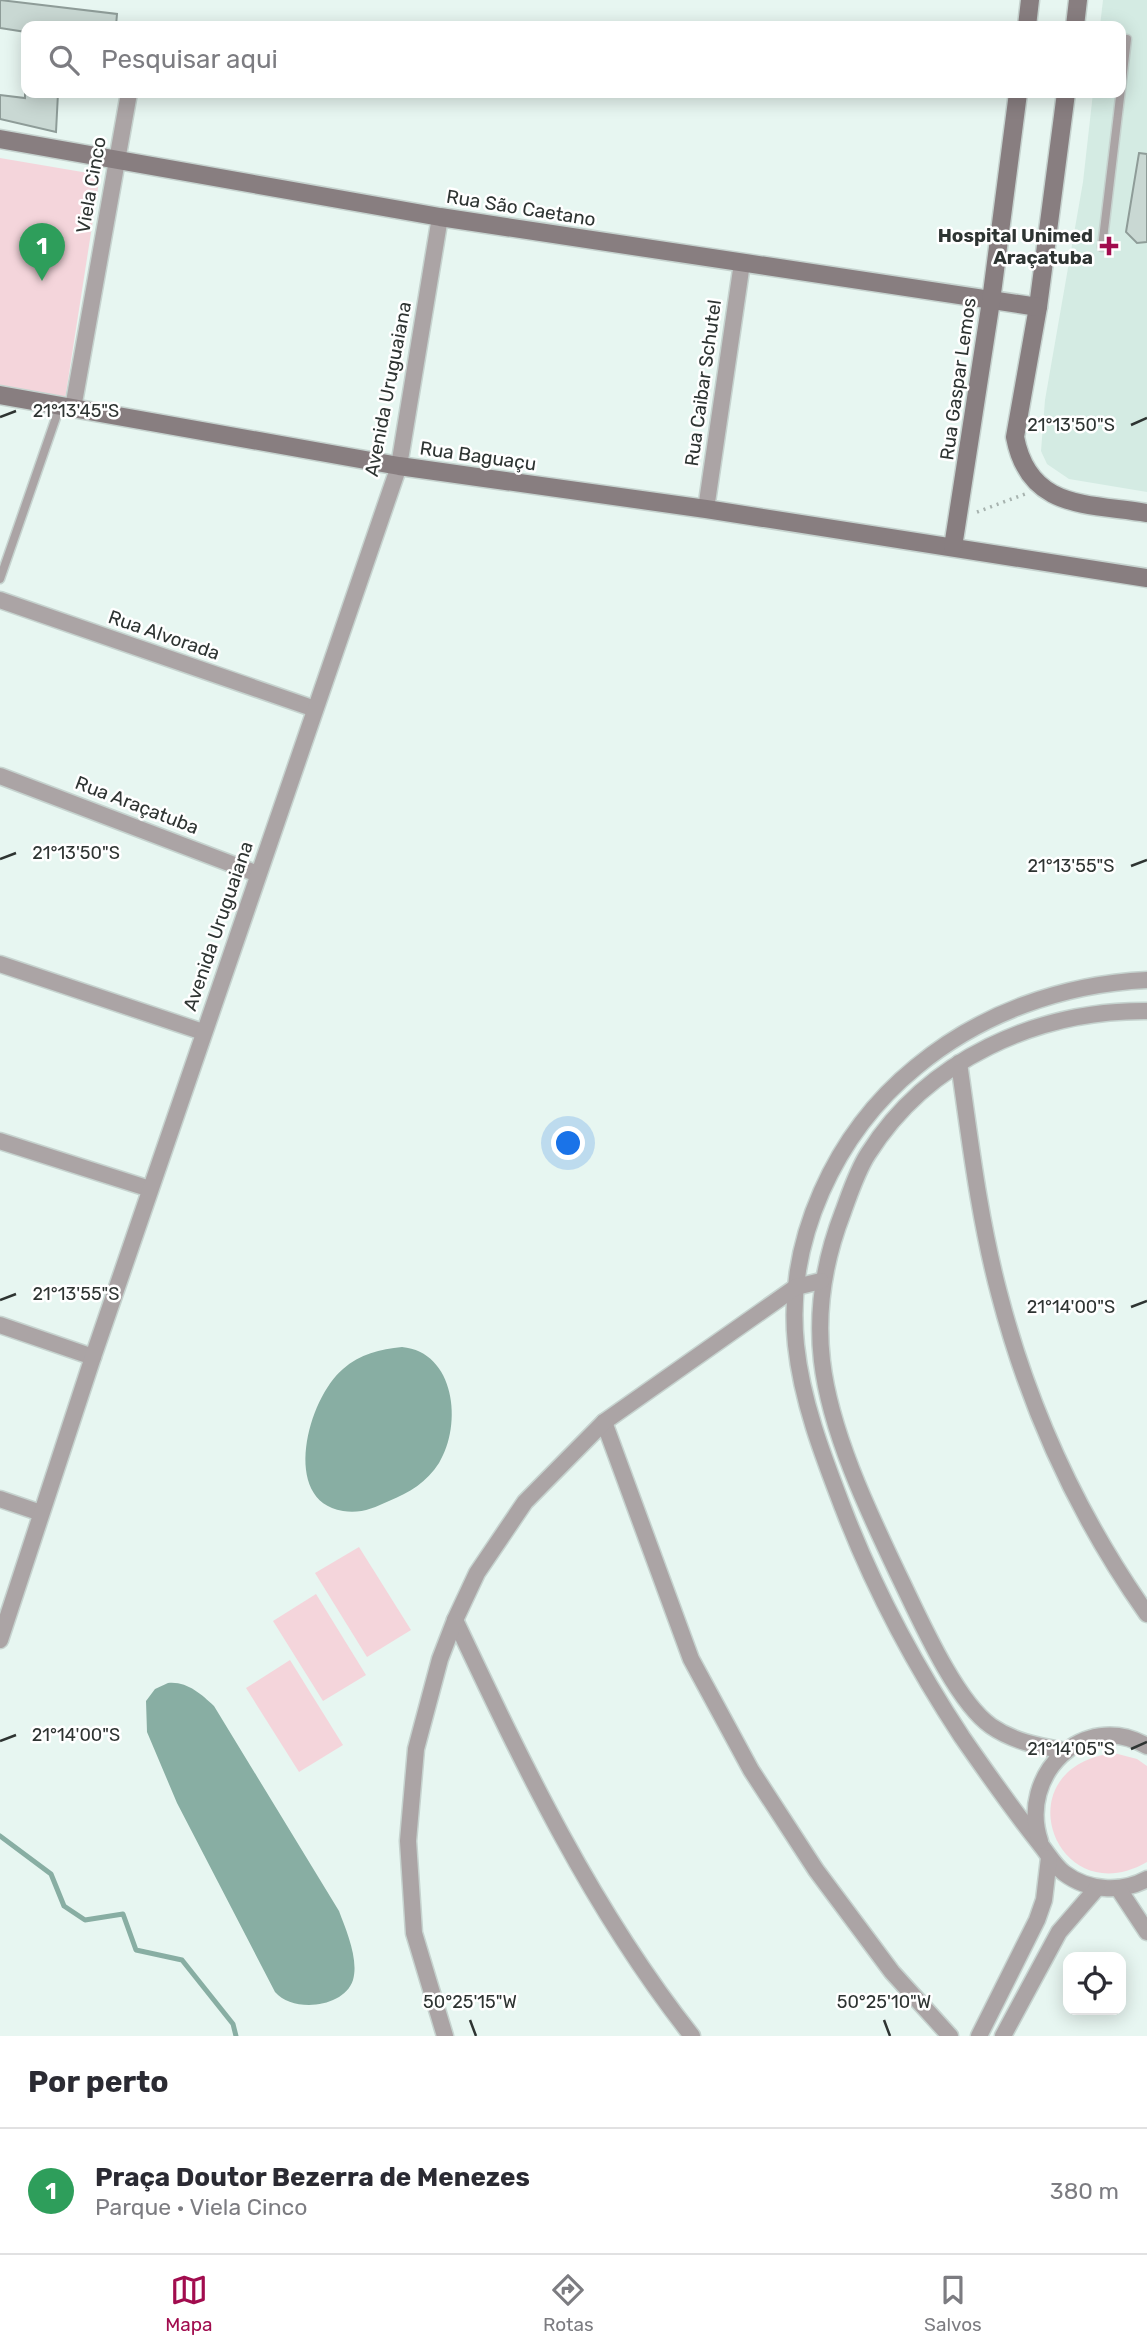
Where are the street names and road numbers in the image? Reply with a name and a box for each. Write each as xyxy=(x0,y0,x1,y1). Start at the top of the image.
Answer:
street label: Viela Cinco xyxy=(71,135,111,235)
street label: Rua São Caetano xyxy=(445,185,597,231)
street label: Rua Gaspar Lemos xyxy=(935,296,981,462)
street label: Rua Caibar Schutel xyxy=(680,298,726,468)
street label: Avenida Uruguaiana xyxy=(360,300,416,478)
street label: Rua Baguaçu xyxy=(418,436,538,476)
street label: Rua Alvorada xyxy=(105,605,223,665)
street label: Rua Araçatuba xyxy=(72,771,202,839)
street label: Avenida Uruguaiana xyxy=(178,838,258,1014)

